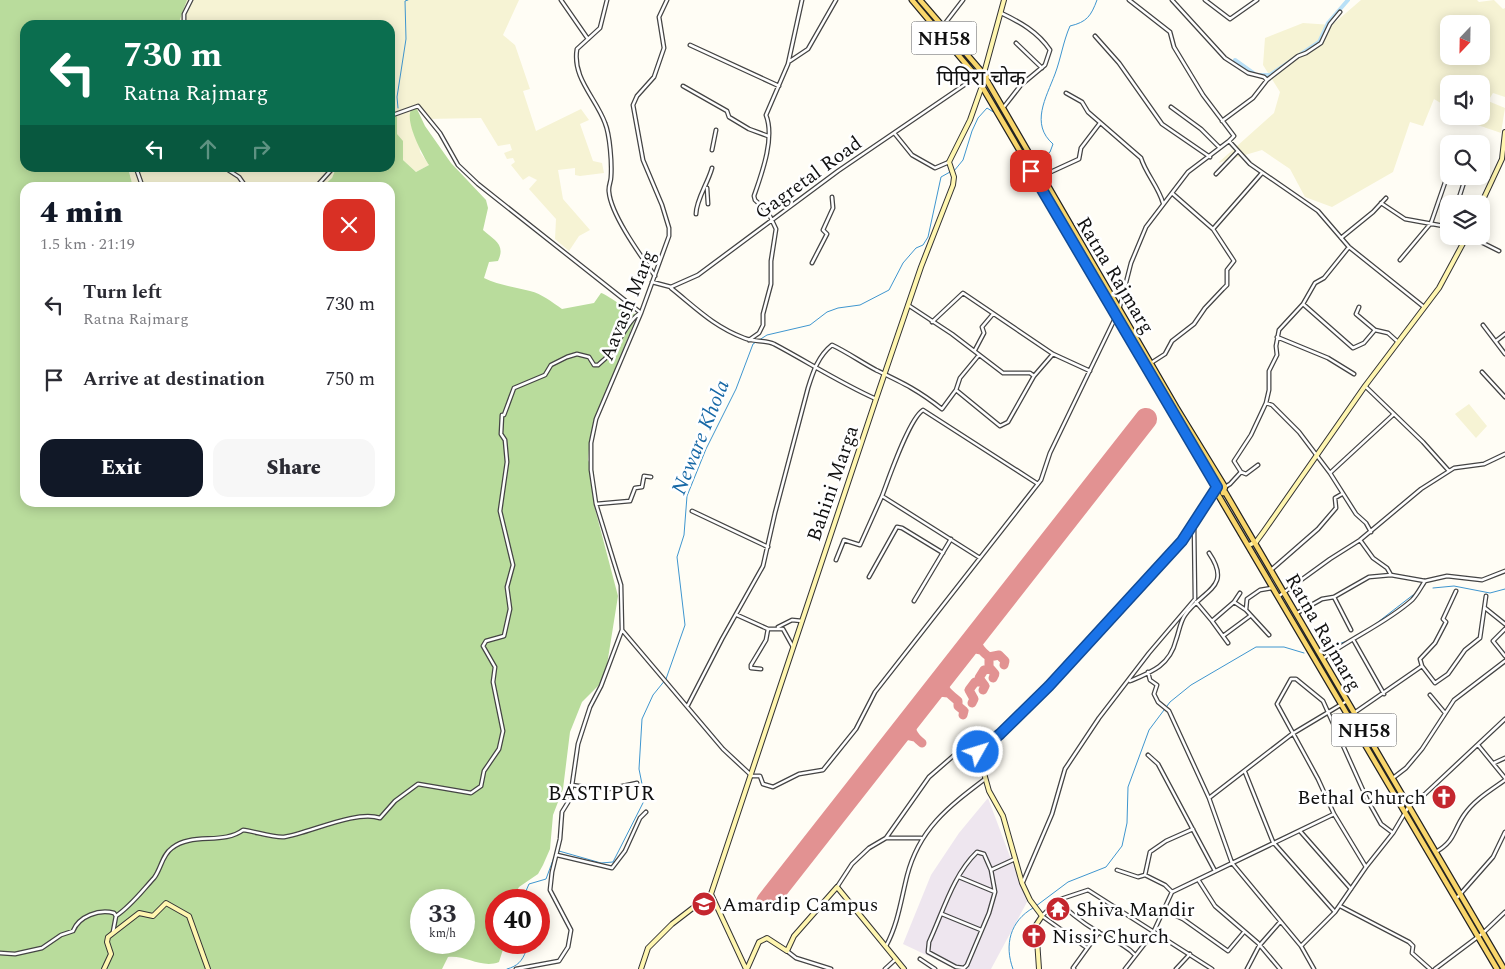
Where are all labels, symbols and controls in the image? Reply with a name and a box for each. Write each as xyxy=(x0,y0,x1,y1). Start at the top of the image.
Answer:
north arrow xyxy=(1440,15,1490,65)
map controls xyxy=(1440,15,1490,245)
road number: NH58 xyxy=(912,22,976,54)
text: 730 m xyxy=(123,29,222,82)
icon: left xyxy=(40,40,105,105)
district label: पिपिरा चोक xyxy=(937,63,1026,95)
button: sound xyxy=(1440,75,1490,125)
text: Ratna Rajmarg xyxy=(123,77,268,110)
street label: Gagretal Road xyxy=(749,129,868,227)
icon: left xyxy=(141,135,169,163)
icon: ahead xyxy=(194,135,222,163)
icon: right xyxy=(247,135,275,163)
button: search xyxy=(1440,135,1490,185)
pin xyxy=(1010,150,1052,192)
icon: arrive xyxy=(1017,157,1045,185)
text: 4 min xyxy=(40,190,123,236)
button: layers xyxy=(1440,195,1490,245)
button: close xyxy=(323,199,375,251)
street label: Ratna Rajmarg xyxy=(1068,211,1162,340)
text: 1.5 km · 21:19 xyxy=(40,232,135,256)
street label: Aavash Marg xyxy=(592,245,664,365)
text: Turn left xyxy=(83,278,162,307)
text: 730 m xyxy=(325,290,375,319)
icon: left xyxy=(40,291,68,319)
text: Ratna Rajmarg xyxy=(83,307,189,331)
text: Arrive at destination xyxy=(83,365,265,394)
text: 750 m xyxy=(325,365,375,394)
icon: arrive xyxy=(40,366,68,394)
water label: Neware Khola xyxy=(663,375,739,500)
street label: Bahini Marga xyxy=(799,421,867,545)
button: Exit xyxy=(40,439,203,497)
button: Share xyxy=(213,439,375,497)
street label: Ratna Rajmarg xyxy=(1277,568,1369,697)
road number: NH58 xyxy=(1332,714,1396,746)
position arrow xyxy=(951,725,1003,777)
district label: BASTIPUR xyxy=(548,778,654,810)
place label: Bethal Church xyxy=(1297,783,1426,813)
church icon: Bethal Church xyxy=(1431,784,1457,810)
speed limit sign: 40 xyxy=(485,889,550,954)
place label: Amardip Campus xyxy=(722,890,878,920)
school or university icon: Amardip Campus xyxy=(691,891,717,917)
place label: Shiva Mandir xyxy=(1076,895,1195,925)
text: 33 xyxy=(428,896,457,934)
temple icon: Shiva Mandir xyxy=(1045,896,1071,922)
place label: Nissi Church xyxy=(1052,922,1169,952)
church icon: Nissi Church xyxy=(1021,923,1047,949)
text: km/h xyxy=(429,924,456,943)

